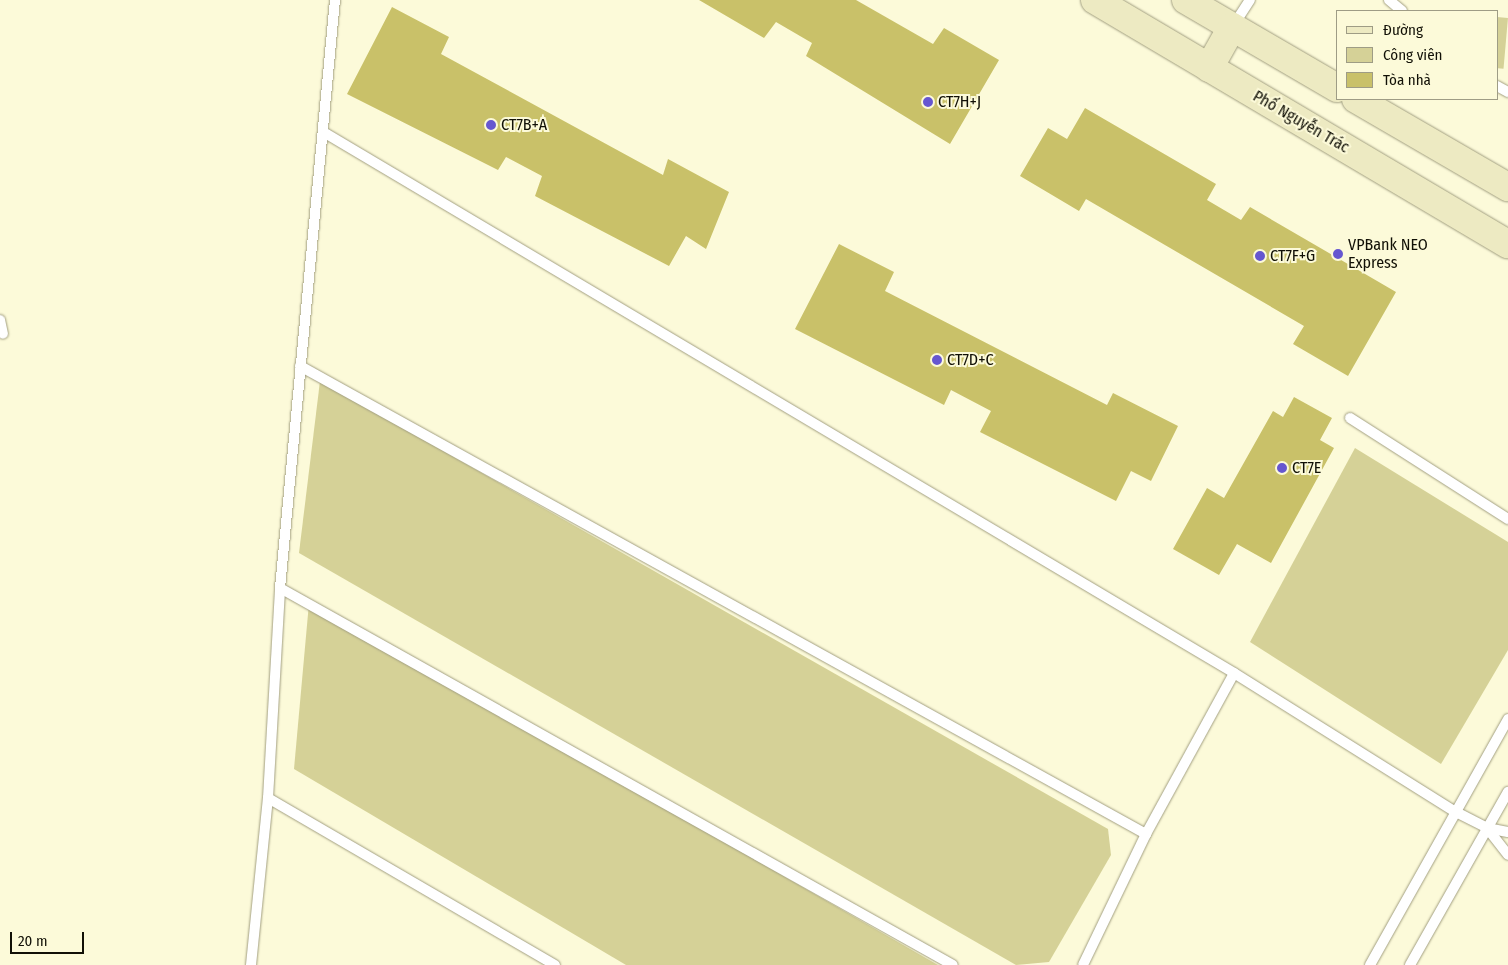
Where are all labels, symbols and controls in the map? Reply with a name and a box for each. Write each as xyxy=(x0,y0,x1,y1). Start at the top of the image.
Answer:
legend xyxy=(1336,10,1498,100)
text: Đường xyxy=(1383,21,1423,39)
text: Công viên xyxy=(1383,46,1442,64)
text: Tòa nhà xyxy=(1383,71,1431,89)
street label: Phố Nguyễn Trác xyxy=(1249,87,1353,157)
place label: CT7H+J xyxy=(938,92,981,112)
marker: CT7H+J xyxy=(922,96,934,108)
place label: CT7B+A xyxy=(501,115,547,135)
marker: CT7B+A xyxy=(485,119,497,131)
place label: VPBank NEO Express xyxy=(1348,235,1428,273)
place label: CT7F+G xyxy=(1270,246,1315,266)
marker: VPBank NEO Express xyxy=(1332,248,1344,260)
marker: CT7F+G xyxy=(1254,250,1266,262)
place label: CT7D+C xyxy=(947,350,994,370)
marker: CT7D+C xyxy=(931,354,943,366)
place label: CT7E xyxy=(1292,458,1321,478)
marker: CT7E xyxy=(1276,462,1288,474)
scale bar xyxy=(12,922,86,954)
text: 20 m xyxy=(18,932,48,950)

